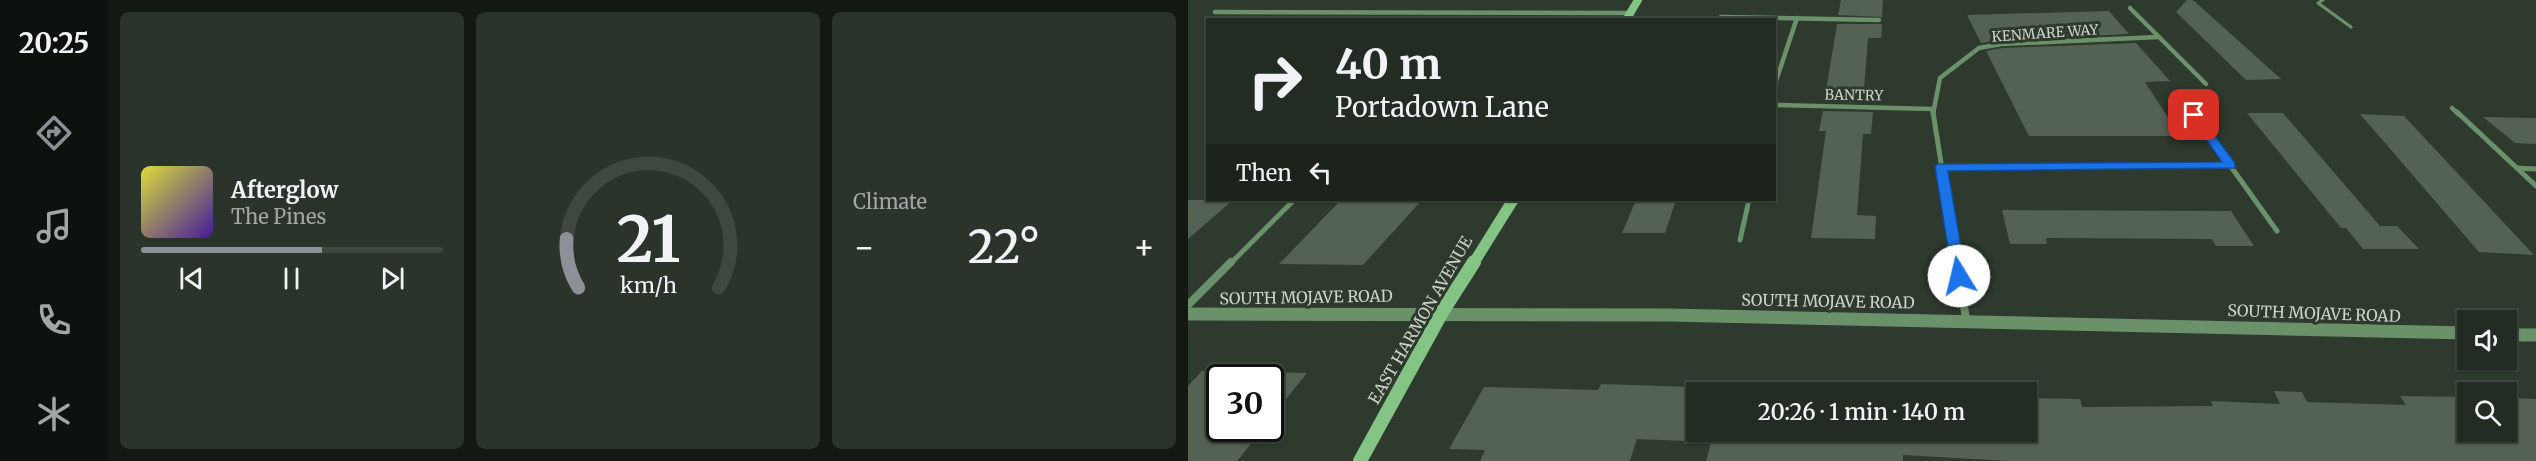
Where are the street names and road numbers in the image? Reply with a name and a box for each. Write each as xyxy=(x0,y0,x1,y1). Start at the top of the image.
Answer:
street label: KENMARE WAY xyxy=(1991,20,2100,46)
street label: BANTRY xyxy=(1825,85,1884,105)
street label: EAST HARMON AVENUE xyxy=(1364,232,1477,407)
street label: SOUTH MOJAVE ROAD xyxy=(1219,285,1393,309)
street label: SOUTH MOJAVE ROAD xyxy=(1741,289,1915,313)
street label: SOUTH MOJAVE ROAD xyxy=(2227,300,2401,326)

